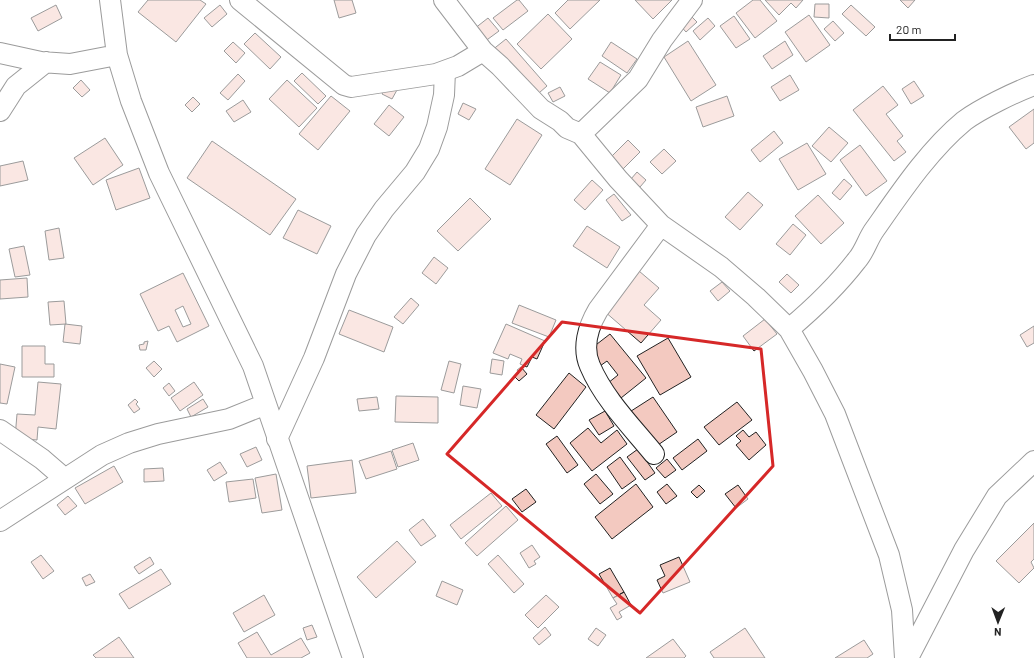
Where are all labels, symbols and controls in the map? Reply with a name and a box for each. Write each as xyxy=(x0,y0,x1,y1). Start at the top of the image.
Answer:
scale bar xyxy=(890,16,955,42)
text: 20 m xyxy=(896,22,922,36)
north arrow xyxy=(978,602,1018,642)
text: N xyxy=(994,626,1002,639)

